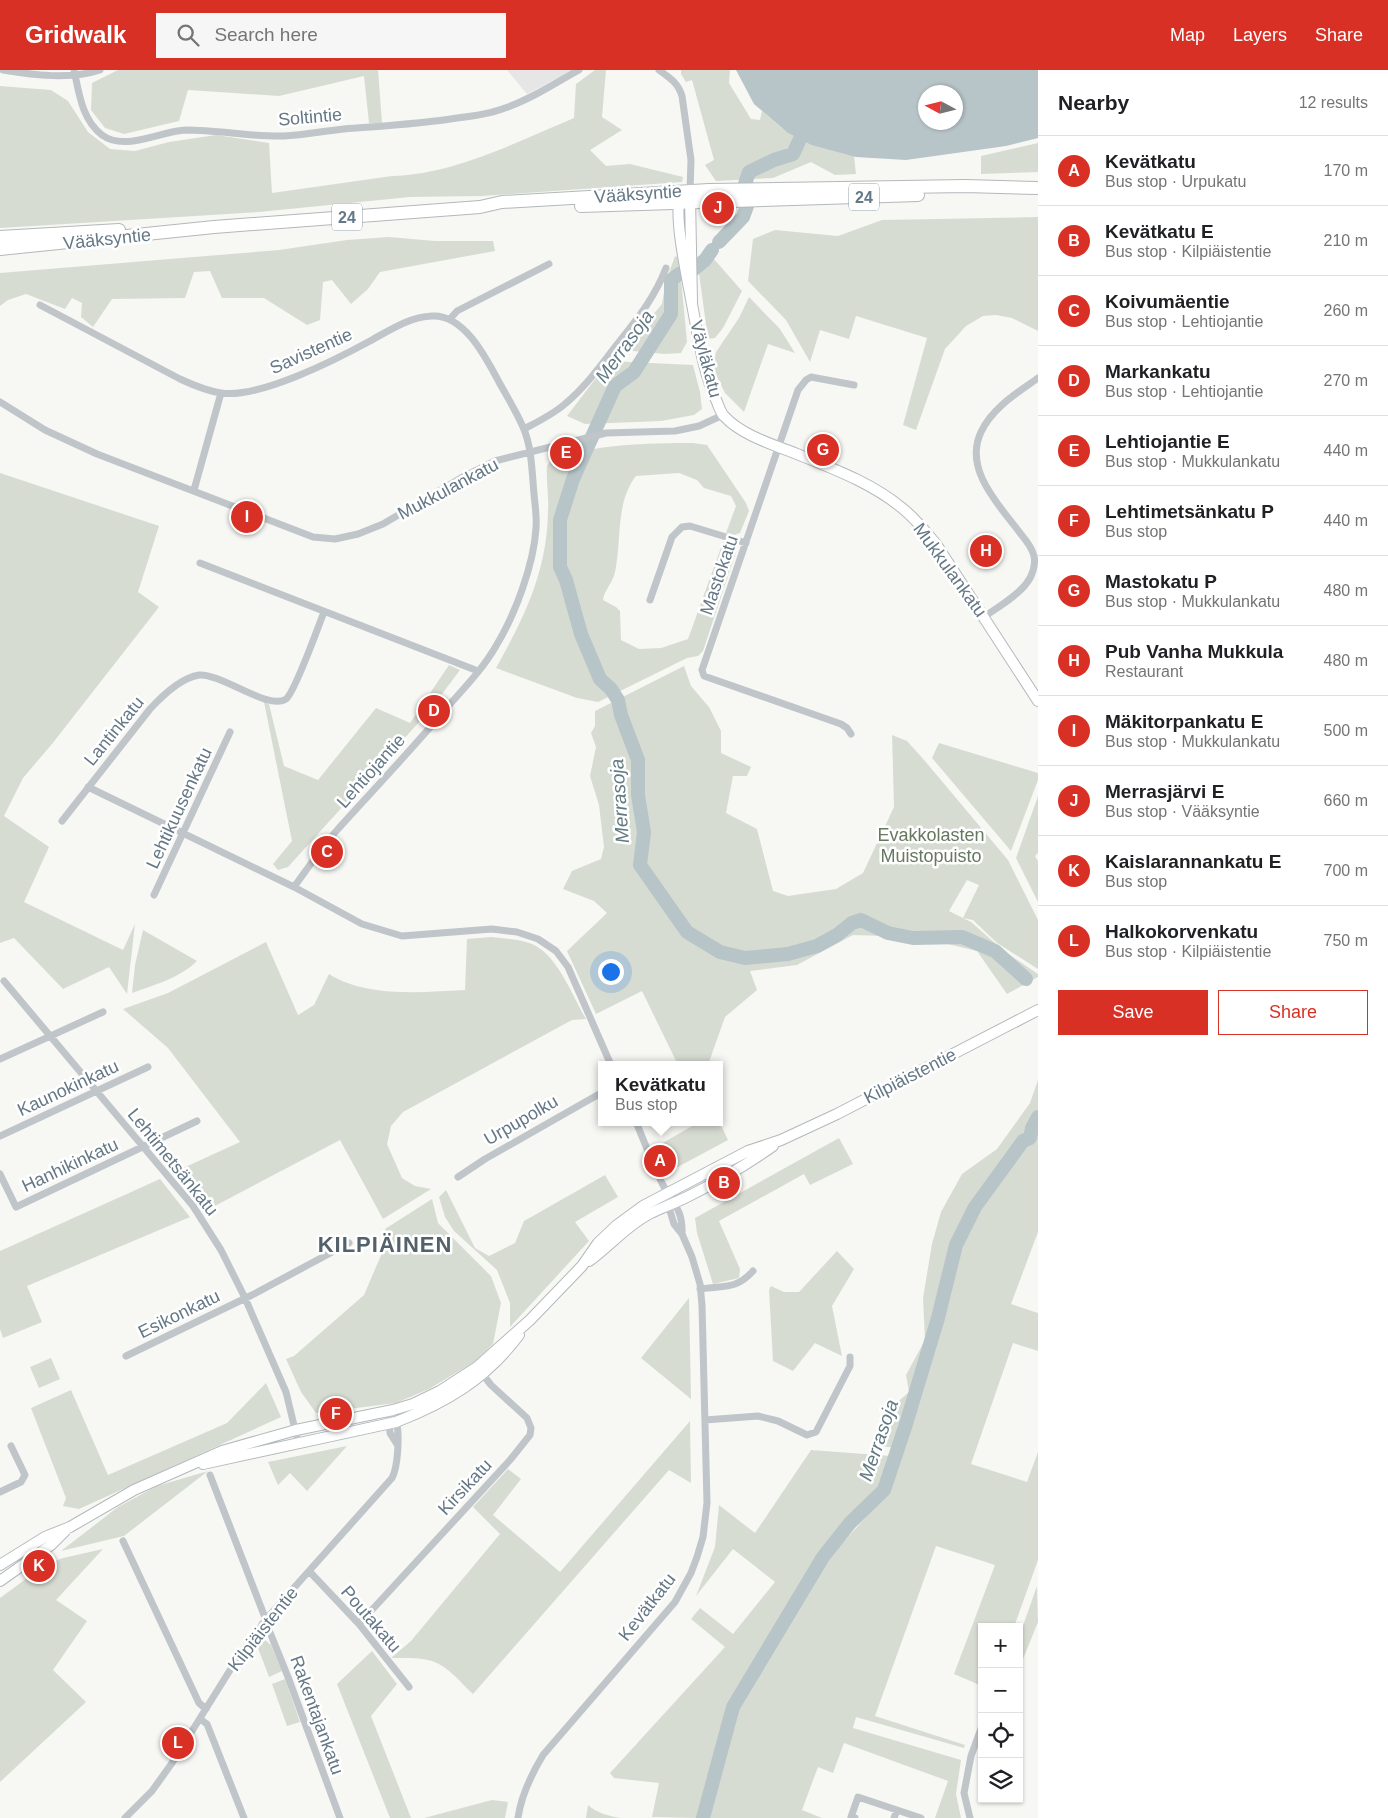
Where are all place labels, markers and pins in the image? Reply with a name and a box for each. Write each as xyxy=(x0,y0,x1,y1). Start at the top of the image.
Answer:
pin: J xyxy=(702,189,734,227)
pin: G xyxy=(807,431,839,469)
pin: E xyxy=(550,434,582,472)
pin: I xyxy=(231,498,263,536)
pin: H xyxy=(970,532,1002,570)
pin: D xyxy=(418,692,450,730)
pin: C xyxy=(311,833,343,871)
pin: A xyxy=(644,1142,676,1180)
pin: B xyxy=(708,1164,740,1202)
pin: F xyxy=(320,1395,352,1433)
pin: K xyxy=(23,1547,55,1585)
pin: L xyxy=(162,1724,194,1762)

